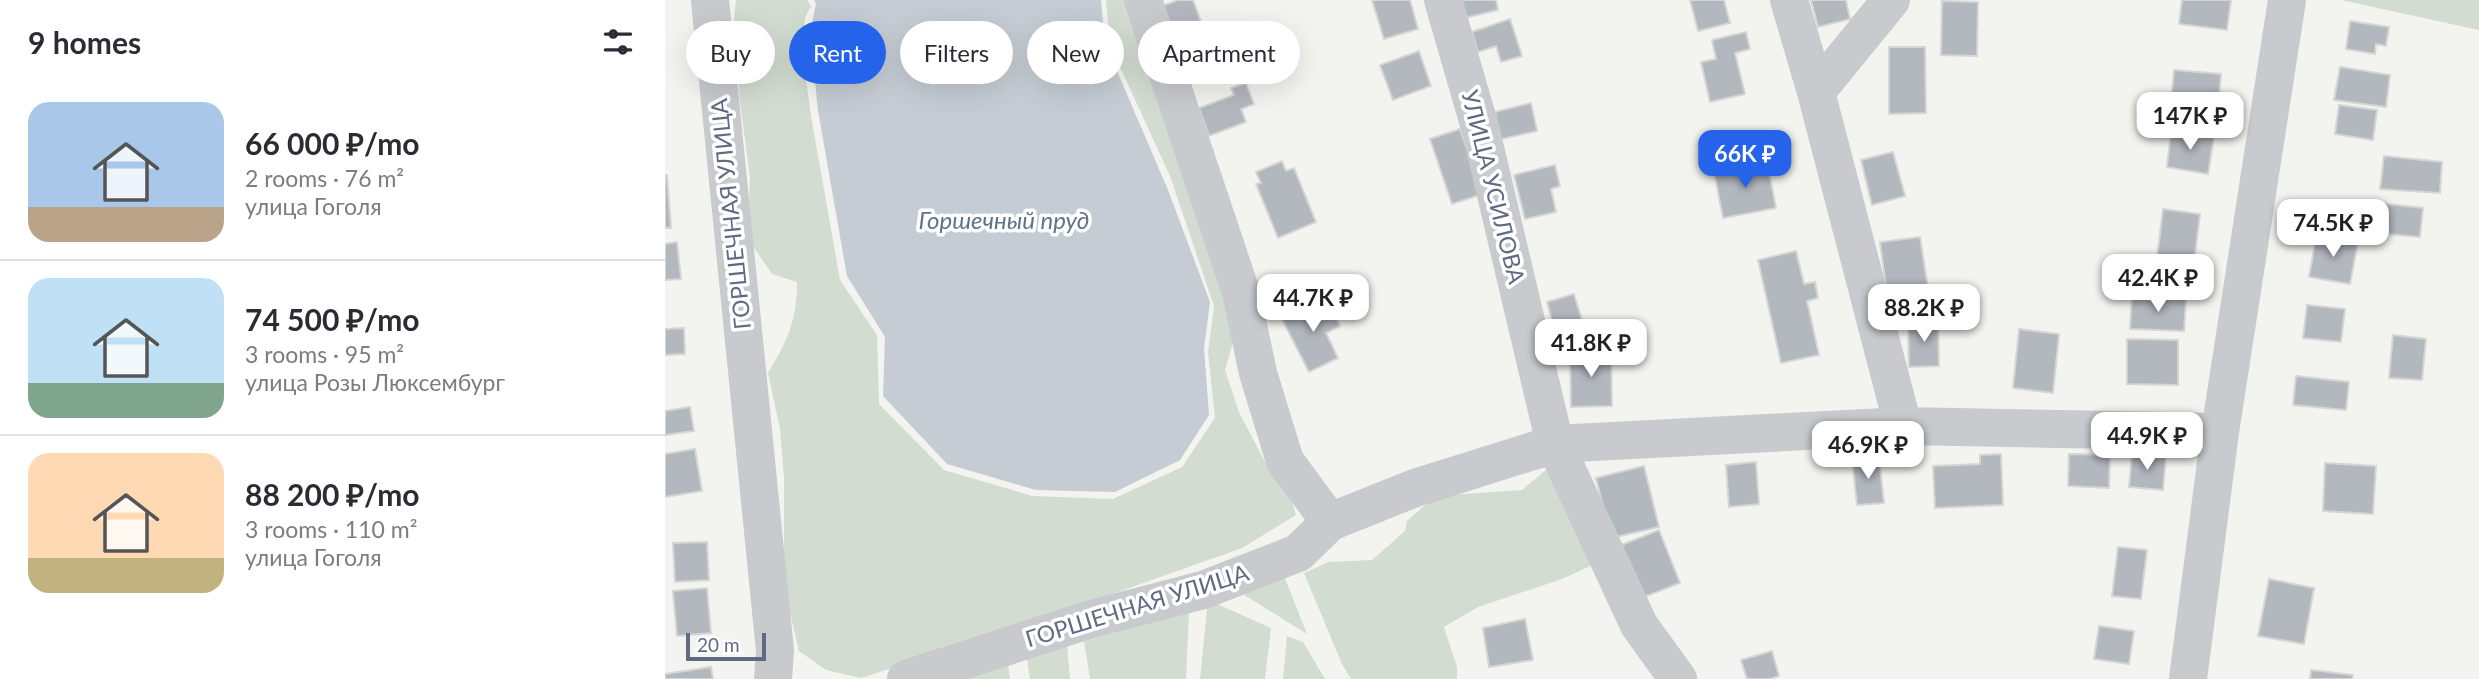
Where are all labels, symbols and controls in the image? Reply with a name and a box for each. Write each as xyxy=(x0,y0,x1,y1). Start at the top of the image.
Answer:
chip: Buy xyxy=(686,21,775,84)
chip: Rent xyxy=(789,21,886,84)
chip: Filters xyxy=(900,21,1013,84)
chip: New xyxy=(1027,21,1124,84)
chip: Apartment xyxy=(1138,21,1300,84)
icon: filters xyxy=(599,23,637,61)
text: 9 homes xyxy=(28,24,141,60)
street label: УЛИЦА УСИЛОВА xyxy=(1456,87,1532,287)
pin: 147K ₽ xyxy=(2133,92,2247,152)
street label: ГОРШЕЧНАЯ УЛИЦА xyxy=(704,97,756,331)
text: 147K ₽ xyxy=(2153,101,2227,129)
text: 66 000 ₽/mo xyxy=(245,125,420,161)
icon: home xyxy=(84,130,168,214)
pin: 66K ₽ xyxy=(1696,130,1794,190)
text: 66K ₽ xyxy=(1714,139,1776,167)
text: 2 rooms · 76 m² xyxy=(245,164,404,192)
text: улица Гоголя xyxy=(245,192,382,220)
pin: 74.5K ₽ xyxy=(2268,200,2398,259)
water label: Горшечный пруд xyxy=(919,205,1089,234)
text: 74.5K ₽ xyxy=(2293,208,2373,236)
pin: 42.4K ₽ xyxy=(2093,254,2223,314)
text: 42.4K ₽ xyxy=(2118,263,2198,291)
pin: 44.7K ₽ xyxy=(1248,274,1378,334)
text: 44.7K ₽ xyxy=(1273,283,1353,311)
pin: 88.2K ₽ xyxy=(1859,284,1989,344)
text: 88.2K ₽ xyxy=(1884,293,1964,321)
text: 74 500 ₽/mo xyxy=(245,301,420,337)
icon: home xyxy=(84,306,168,390)
pin: 41.8K ₽ xyxy=(1526,320,1656,379)
text: 41.8K ₽ xyxy=(1551,328,1631,356)
text: 3 rooms · 95 m² xyxy=(245,340,404,368)
text: улица Розы Люксембург xyxy=(245,368,505,396)
pin: 44.9K ₽ xyxy=(2082,412,2212,472)
pin: 46.9K ₽ xyxy=(1803,421,1933,481)
text: 44.9K ₽ xyxy=(2107,421,2187,449)
text: 46.9K ₽ xyxy=(1828,430,1908,458)
text: 88 200 ₽/mo xyxy=(245,476,420,512)
icon: home xyxy=(84,481,168,565)
text: 3 rooms · 110 m² xyxy=(245,515,417,543)
text: улица Гоголя xyxy=(245,543,382,571)
street label: ГОРШЕЧНАЯ УЛИЦА xyxy=(1022,558,1252,652)
scale bar xyxy=(686,630,767,662)
text: 20 m xyxy=(697,633,740,656)

